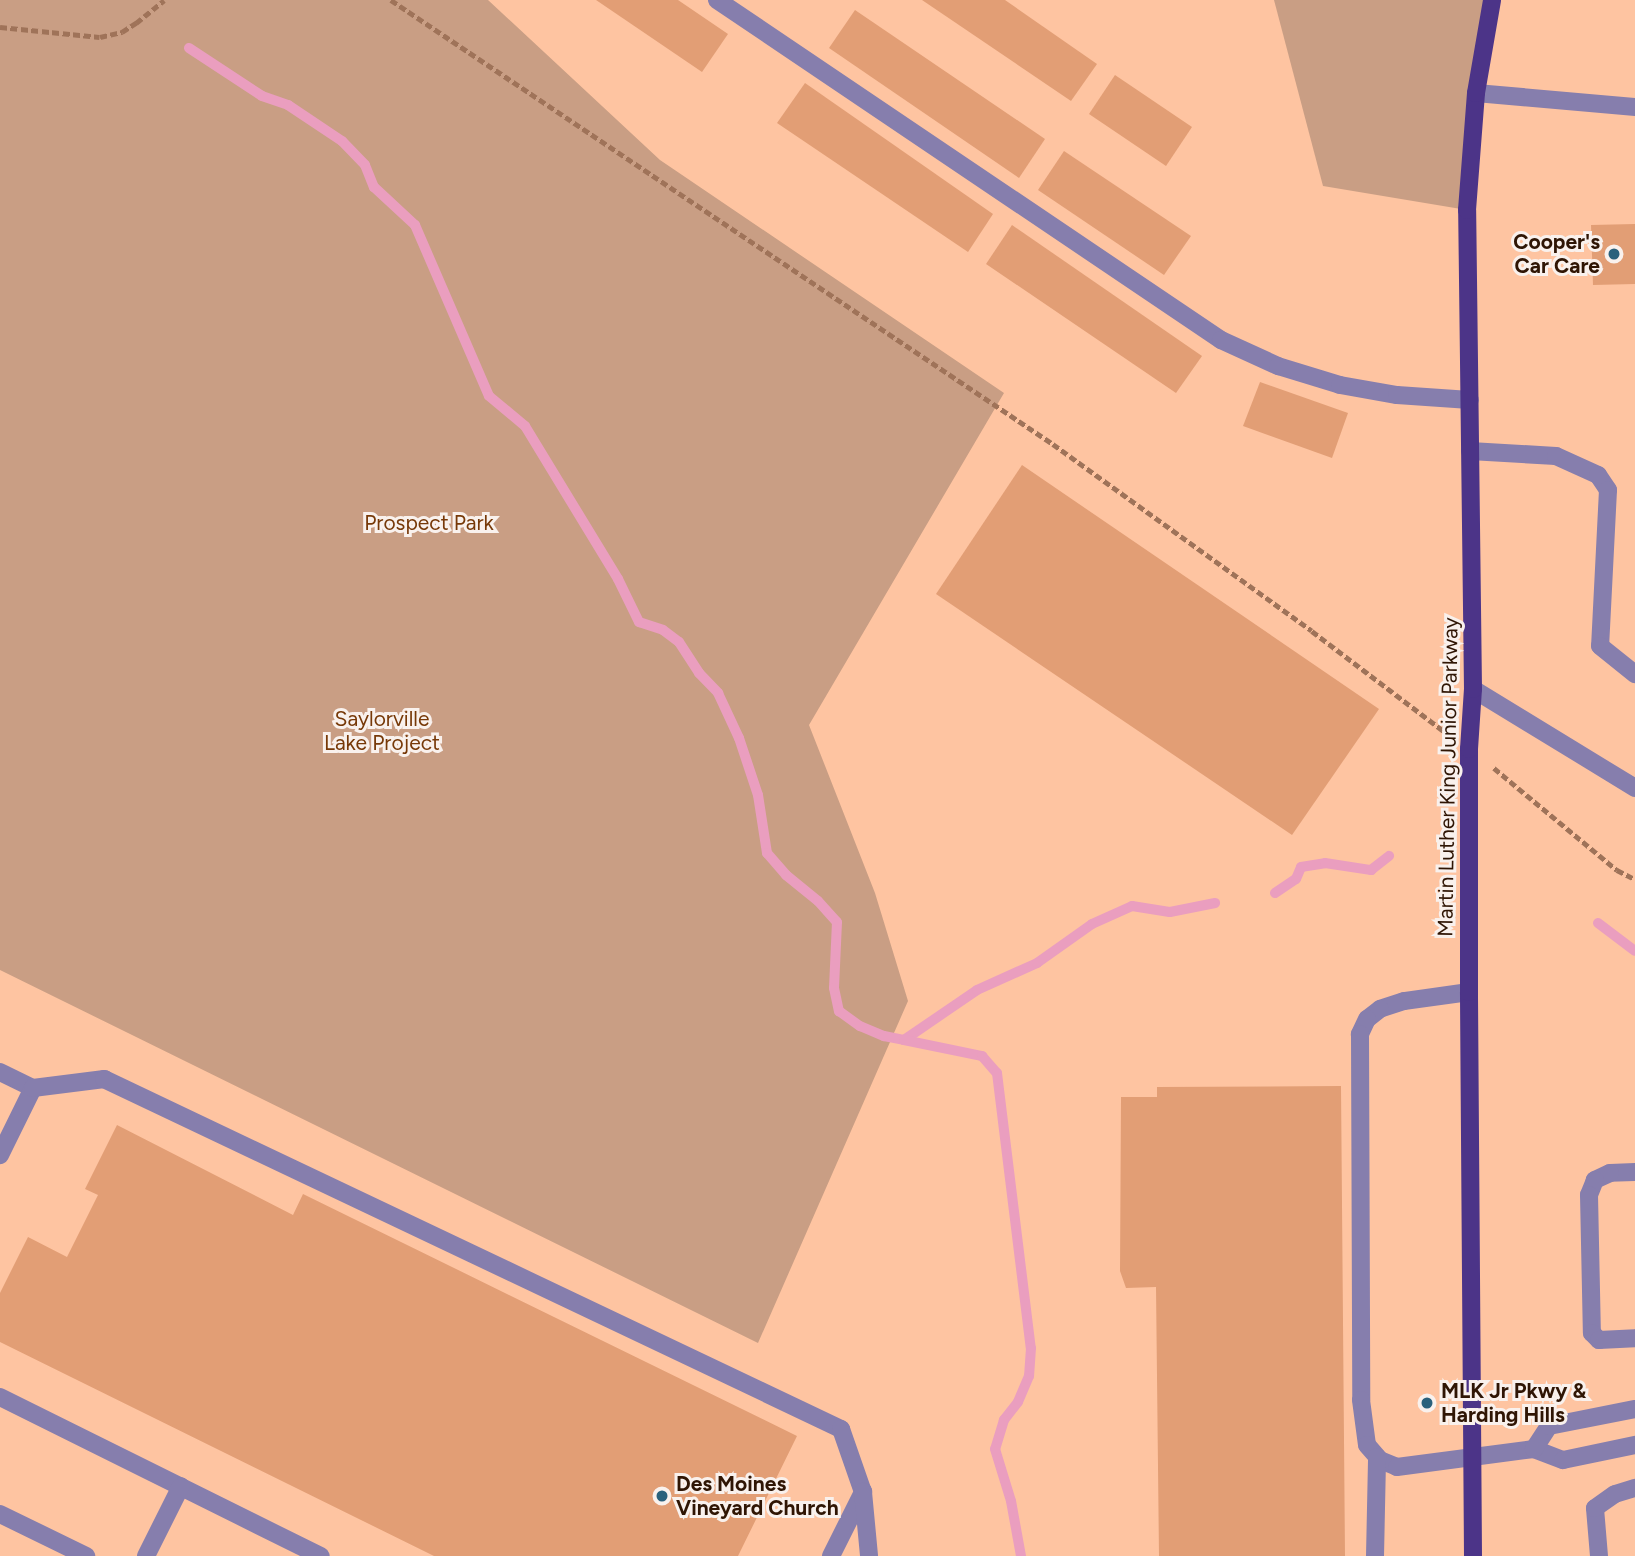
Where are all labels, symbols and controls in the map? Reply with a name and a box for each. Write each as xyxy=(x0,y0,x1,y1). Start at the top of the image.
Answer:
place label: Cooper's Car Care xyxy=(1513,229,1600,279)
marker: Cooper's Car Care xyxy=(1606,246,1622,262)
park label: Prospect Park xyxy=(364,510,494,536)
street label: Martin Luther King Junior Parkway xyxy=(1433,617,1463,937)
park label: Saylorville Lake Project xyxy=(324,706,440,756)
place label: MLK Jr Pkwy & Harding Hills xyxy=(1441,1378,1586,1428)
marker: MLK Jr Pkwy & Harding Hills xyxy=(1419,1395,1435,1411)
place label: Des Moines Vineyard Church xyxy=(676,1471,839,1521)
marker: Des Moines Vineyard Church xyxy=(654,1488,670,1504)

